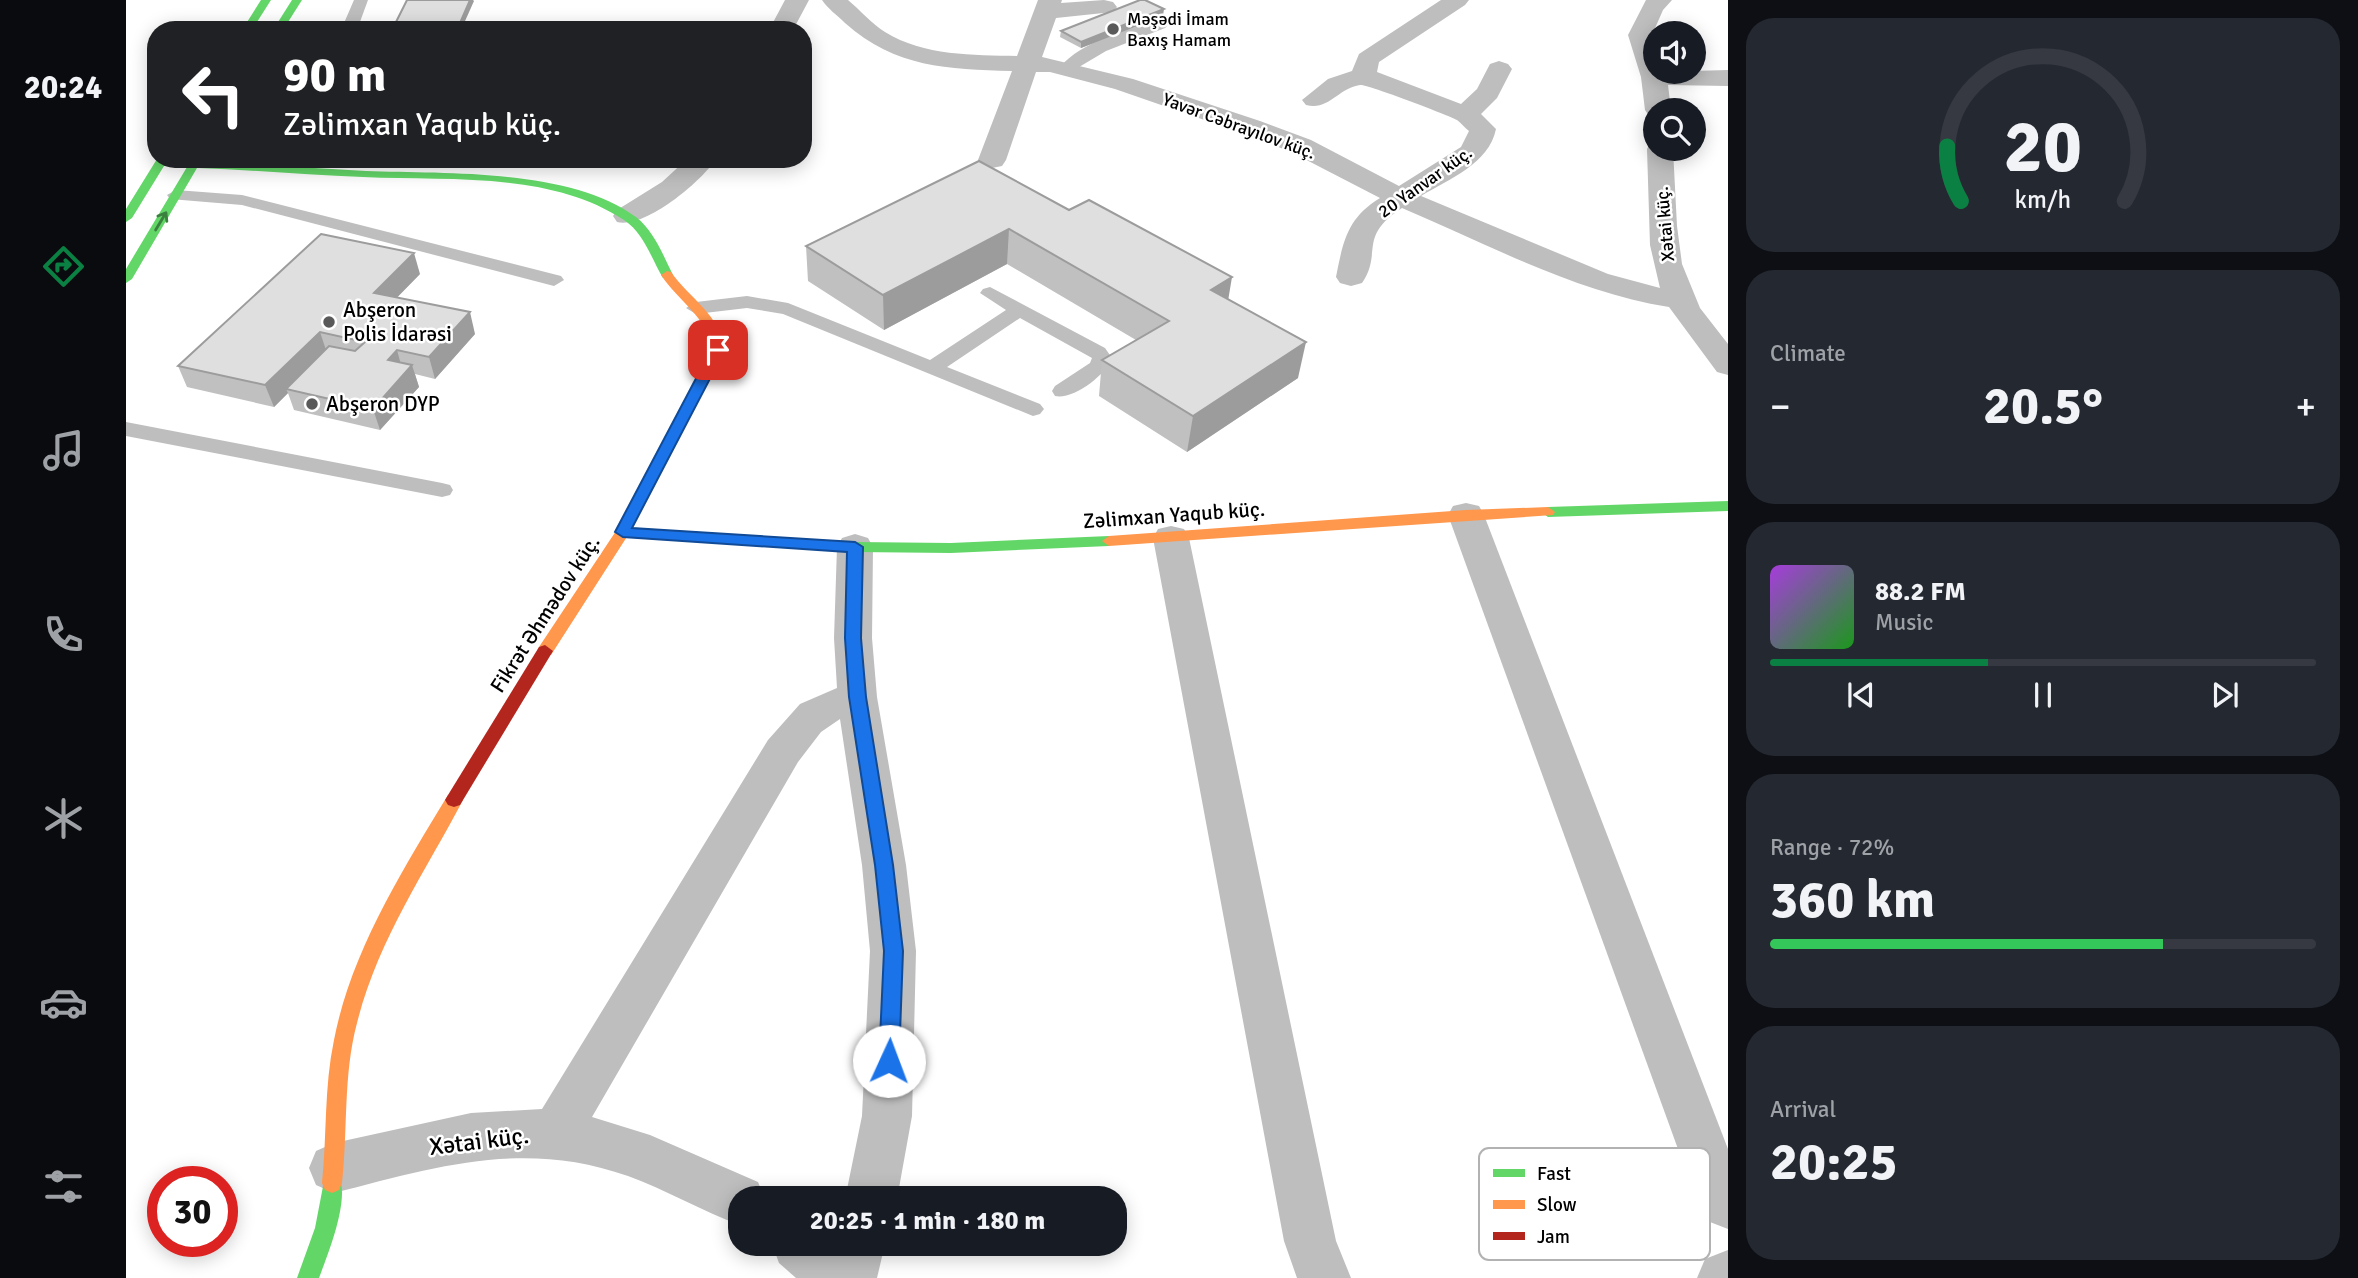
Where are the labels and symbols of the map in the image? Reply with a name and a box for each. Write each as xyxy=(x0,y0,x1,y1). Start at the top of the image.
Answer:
place label: Məşədi İmam Baxış Hamam xyxy=(1127,8,1231,51)
marker: Məşədi İmam Baxış Hamam xyxy=(1105,21,1121,37)
street label: Yavər Cəbrayılov küç. xyxy=(1159,88,1319,164)
street label: 20 Yanvar küç. xyxy=(1374,141,1476,223)
street label: Xətai küç. xyxy=(1651,186,1679,262)
one-way arrow xyxy=(154,211,168,231)
place label: Abşeron Polis İdarəsi xyxy=(343,297,452,347)
marker: Abşeron Polis İdarəsi xyxy=(321,314,337,330)
pin xyxy=(688,320,748,380)
place label: Abşeron DYP xyxy=(326,391,440,417)
marker: Abşeron DYP xyxy=(304,396,320,412)
street label: Zəlimxan Yaqub küç. xyxy=(1082,496,1266,534)
street label: Fikrət Əhmədov küç. xyxy=(484,530,606,698)
position arrow xyxy=(852,1024,926,1098)
street label: Xətai küç. xyxy=(427,1120,531,1162)
legend xyxy=(1479,1148,1710,1260)
text: Fast xyxy=(1537,1162,1571,1186)
speed limit sign: 30 xyxy=(147,1166,238,1257)
text: Slow xyxy=(1537,1193,1577,1217)
text: Jam xyxy=(1537,1225,1570,1249)

